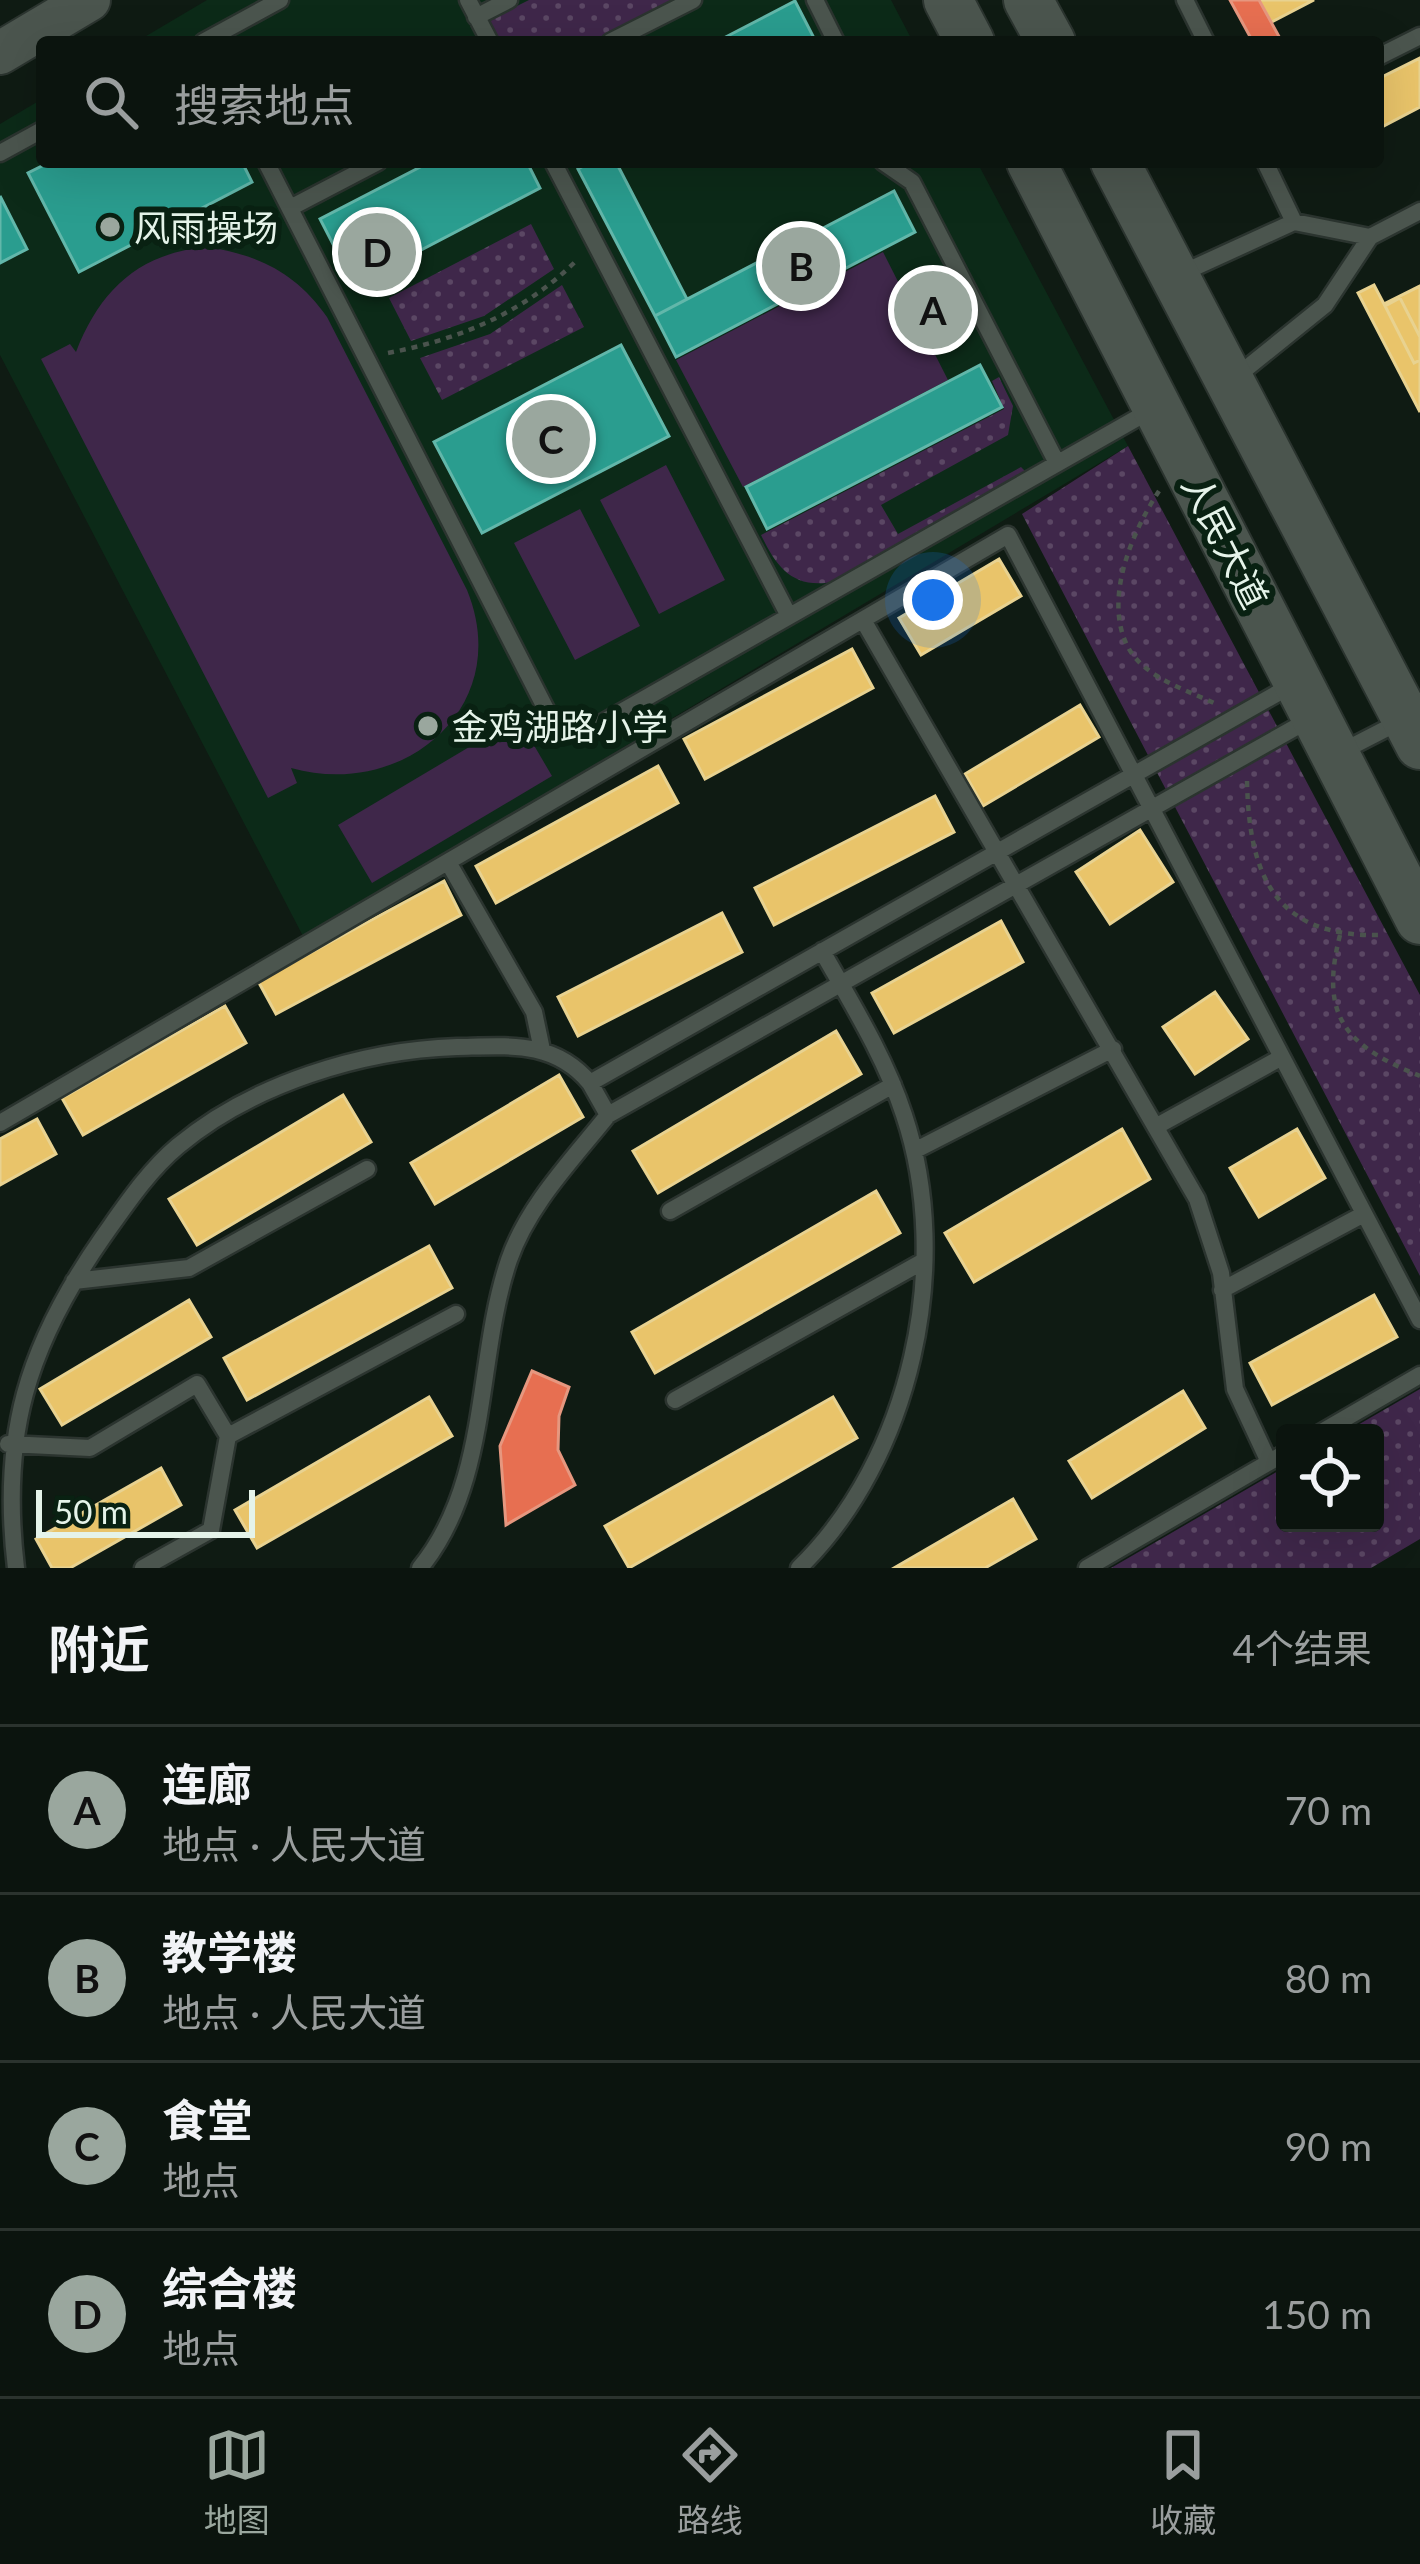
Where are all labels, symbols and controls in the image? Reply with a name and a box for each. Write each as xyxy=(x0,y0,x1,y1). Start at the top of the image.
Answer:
search box xyxy=(36,36,1384,168)
icon: search xyxy=(78,69,144,135)
text: 搜索地点 xyxy=(174,78,354,132)
place label: 风雨操场 xyxy=(134,205,278,249)
pin: D xyxy=(338,207,416,297)
marker: 风雨操场 xyxy=(97,214,123,240)
pin: B xyxy=(762,221,840,311)
pin: A xyxy=(894,265,972,355)
pin: C xyxy=(512,394,590,484)
street label: 人民大道 xyxy=(1174,467,1278,615)
your location xyxy=(903,570,963,630)
place label: 金鸡湖路小学 xyxy=(452,704,668,748)
marker: 金鸡湖路小学 xyxy=(415,713,441,739)
map controls xyxy=(1276,1424,1384,1532)
button: locate xyxy=(1276,1424,1384,1532)
scale bar xyxy=(36,1484,255,1537)
text: 50 m xyxy=(54,1491,128,1531)
text: 附近 xyxy=(48,1618,150,1679)
text: 4个结果 xyxy=(1232,1625,1372,1671)
text: 连廊 xyxy=(162,1757,252,1811)
text: A xyxy=(73,1787,101,1833)
text: 70 m xyxy=(1285,1787,1372,1833)
text: 地点 · 人民大道 xyxy=(162,1821,426,1867)
text: 教学楼 xyxy=(162,1925,297,1979)
text: B xyxy=(74,1955,100,2001)
text: 80 m xyxy=(1285,1955,1372,2001)
text: 地点 · 人民大道 xyxy=(162,1989,426,2035)
text: 食堂 xyxy=(162,2093,252,2147)
text: C xyxy=(74,2123,100,2169)
text: 90 m xyxy=(1285,2123,1372,2169)
text: 地点 xyxy=(162,2157,240,2203)
text: 综合楼 xyxy=(162,2261,297,2315)
text: D xyxy=(72,2291,102,2337)
text: 150 m xyxy=(1262,2291,1372,2337)
text: 地点 xyxy=(162,2325,240,2371)
tab: 地图 xyxy=(204,2422,270,2542)
tab: 路线 xyxy=(677,2422,743,2542)
tab: 收藏 xyxy=(1150,2422,1216,2542)

